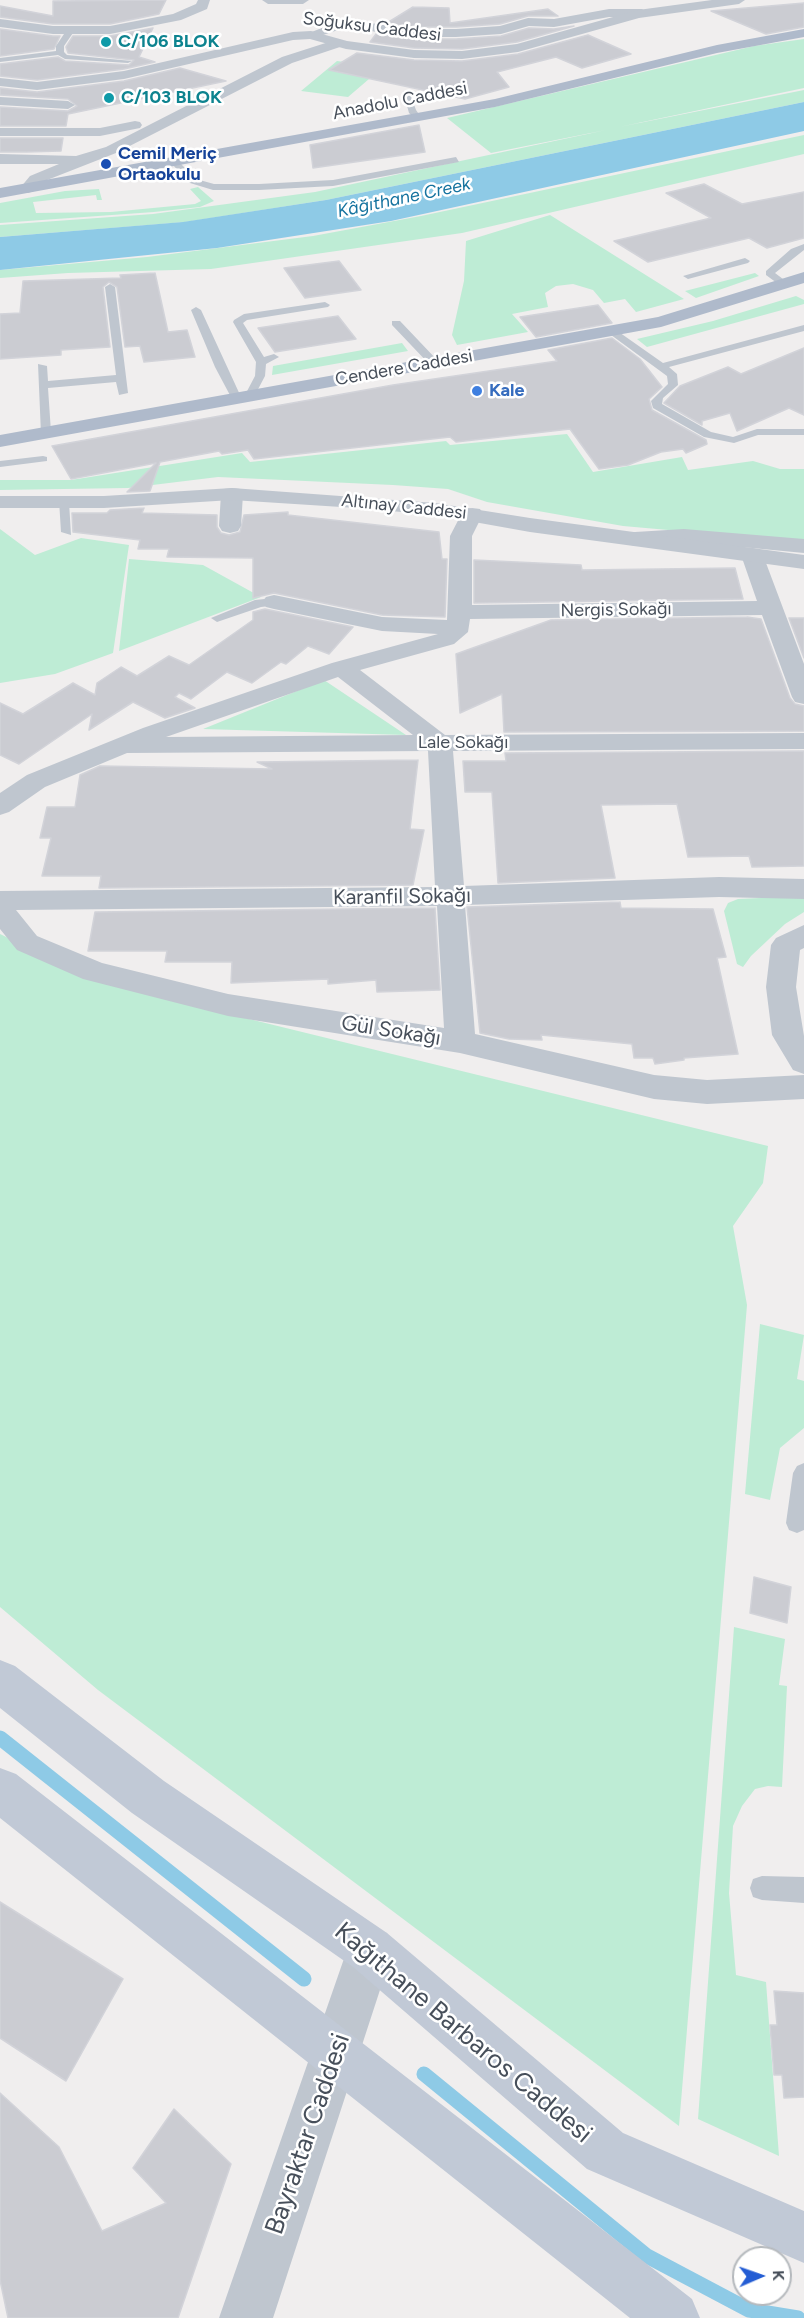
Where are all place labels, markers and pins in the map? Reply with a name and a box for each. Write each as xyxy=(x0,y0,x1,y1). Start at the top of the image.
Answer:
place label: C/106 BLOK xyxy=(118,31,219,53)
marker: C/106 BLOK xyxy=(99,35,113,49)
place label: C/103 BLOK xyxy=(121,87,222,109)
marker: C/103 BLOK xyxy=(102,91,116,105)
place label: Cemil Meriç Ortaokulu xyxy=(118,143,217,186)
marker: Cemil Meriç Ortaokulu xyxy=(99,157,113,171)
place label: Kale xyxy=(489,380,524,402)
marker: Kale xyxy=(470,384,484,398)

